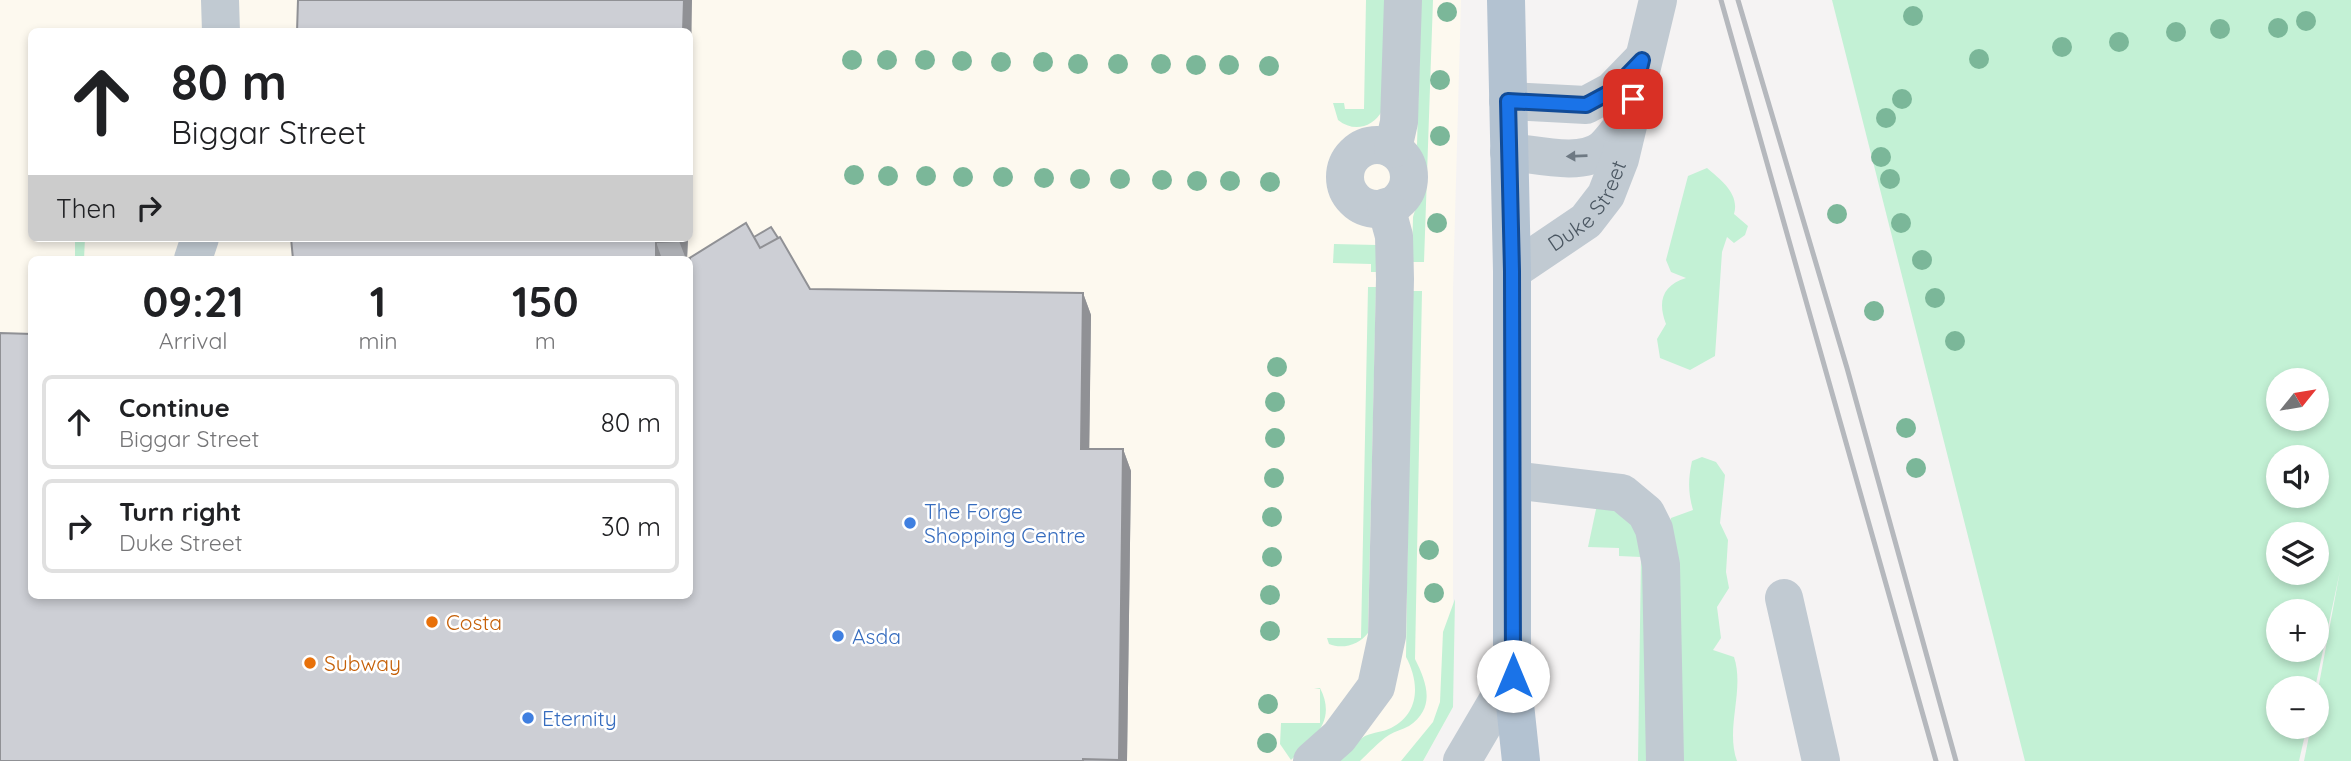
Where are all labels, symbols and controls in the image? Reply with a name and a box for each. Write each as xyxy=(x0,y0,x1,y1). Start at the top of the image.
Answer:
text: 80 m xyxy=(171,51,287,112)
icon: ahead xyxy=(56,56,147,147)
pin xyxy=(1603,69,1663,129)
icon: arrive xyxy=(1614,80,1652,118)
text: Biggar Street xyxy=(171,112,366,152)
one-way arrow xyxy=(1566,150,1588,162)
street label: Duke Street xyxy=(1542,156,1631,256)
icon: right xyxy=(130,189,168,227)
text: Then xyxy=(56,192,116,225)
text: 09:21 xyxy=(143,275,244,328)
text: 1 xyxy=(370,275,386,328)
text: 150 xyxy=(512,275,578,328)
text: Arrival xyxy=(159,326,228,355)
text: min xyxy=(358,326,398,355)
text: m xyxy=(535,326,556,355)
north arrow xyxy=(2266,368,2329,430)
map controls xyxy=(2266,368,2329,739)
text: Continue xyxy=(119,391,230,424)
icon: ahead xyxy=(60,403,98,441)
text: 80 m xyxy=(601,406,661,439)
text: Biggar Street xyxy=(119,424,259,453)
button: sound xyxy=(2266,445,2329,508)
text: Turn right xyxy=(119,495,241,528)
place label: The Forge Shopping Centre xyxy=(924,498,1086,548)
icon: right xyxy=(60,507,98,545)
text: 30 m xyxy=(601,510,661,543)
marker: The Forge Shopping Centre xyxy=(902,515,918,531)
button: layers xyxy=(2266,522,2329,585)
text: Duke Street xyxy=(119,528,243,557)
button: + xyxy=(2266,599,2329,662)
place label: Costa xyxy=(446,609,502,635)
marker: Costa xyxy=(424,614,440,630)
place label: Asda xyxy=(852,623,901,649)
marker: Asda xyxy=(830,628,846,644)
position arrow xyxy=(1476,639,1550,713)
place label: Subway xyxy=(324,650,401,676)
marker: Subway xyxy=(302,655,318,671)
button: − xyxy=(2266,676,2329,739)
place label: Eternity xyxy=(542,705,617,731)
marker: Eternity xyxy=(520,710,536,726)

